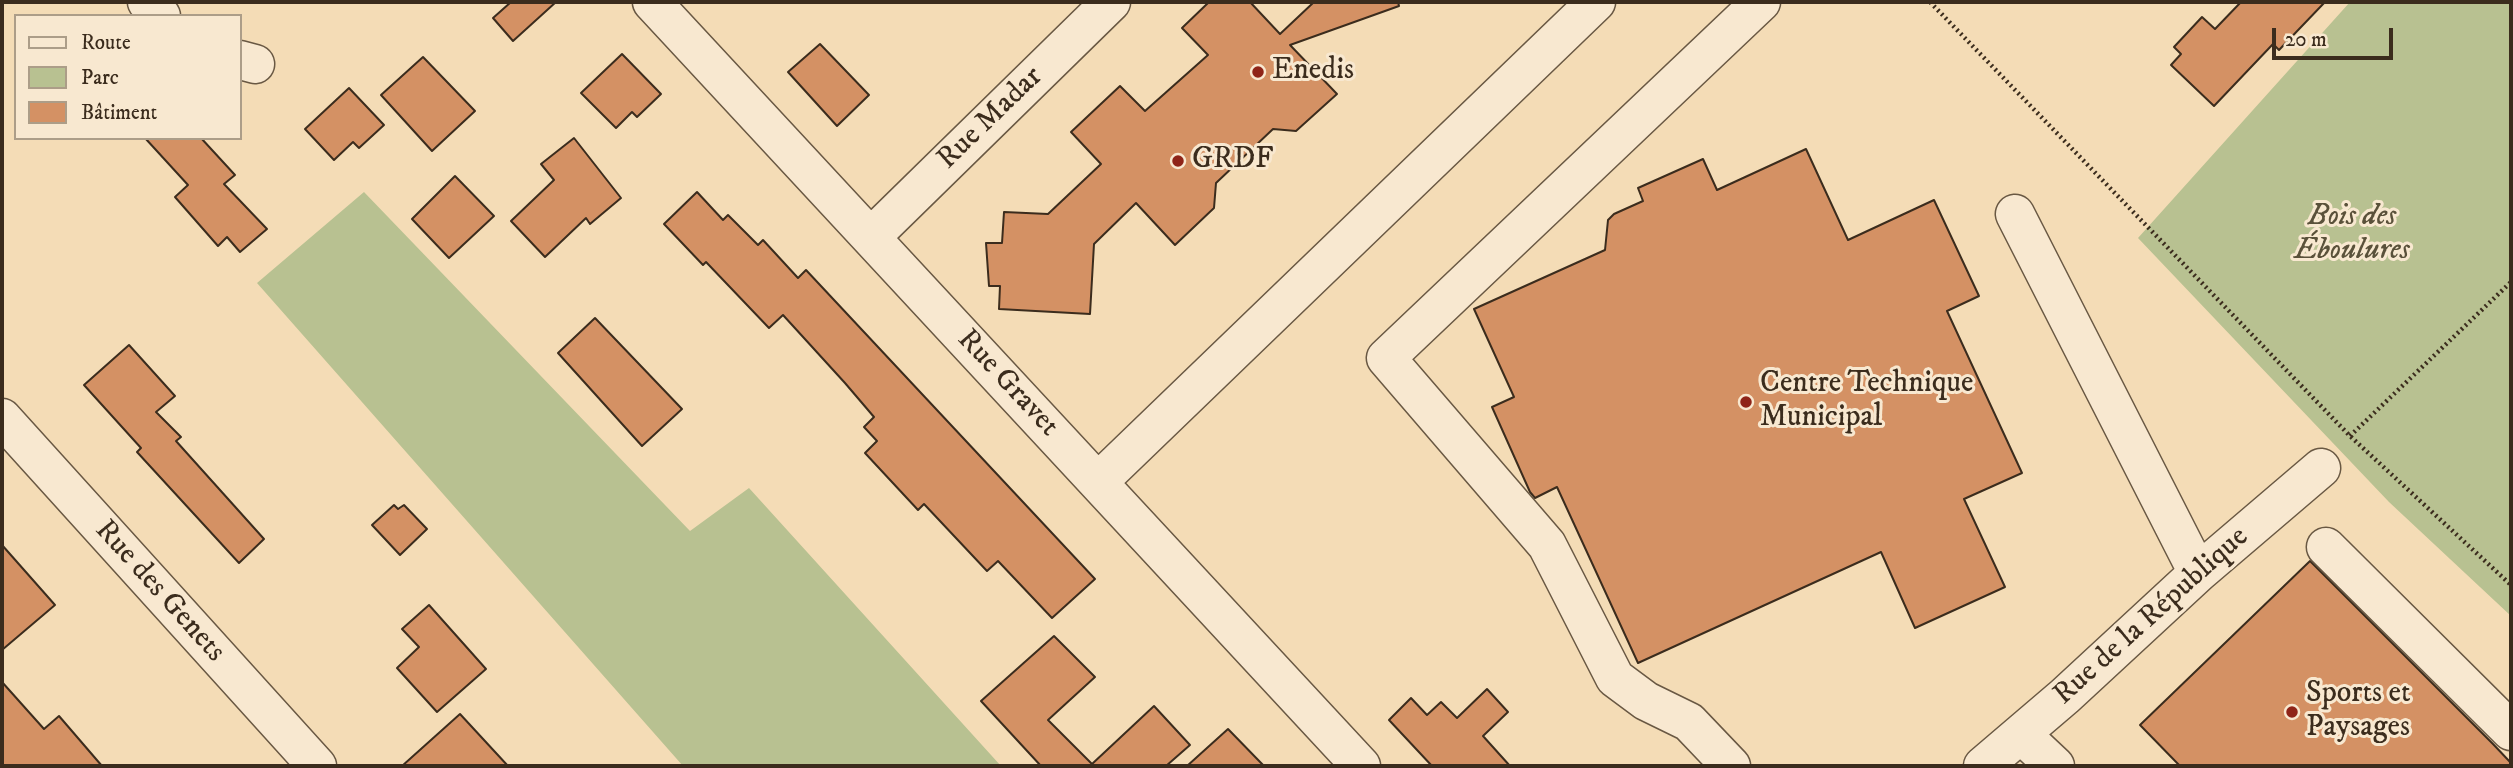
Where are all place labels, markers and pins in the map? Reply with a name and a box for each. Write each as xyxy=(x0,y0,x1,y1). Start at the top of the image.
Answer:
place label: Enedis xyxy=(1272,54,1354,90)
marker: Enedis xyxy=(1250,64,1266,80)
place label: GRDF xyxy=(1192,143,1273,179)
marker: GRDF xyxy=(1170,153,1186,169)
place label: Centre Technique Municipal xyxy=(1760,367,1973,438)
marker: Centre Technique Municipal xyxy=(1738,394,1754,410)
place label: Sports et Paysages xyxy=(2306,677,2411,748)
marker: Sports et Paysages xyxy=(2284,704,2300,720)

